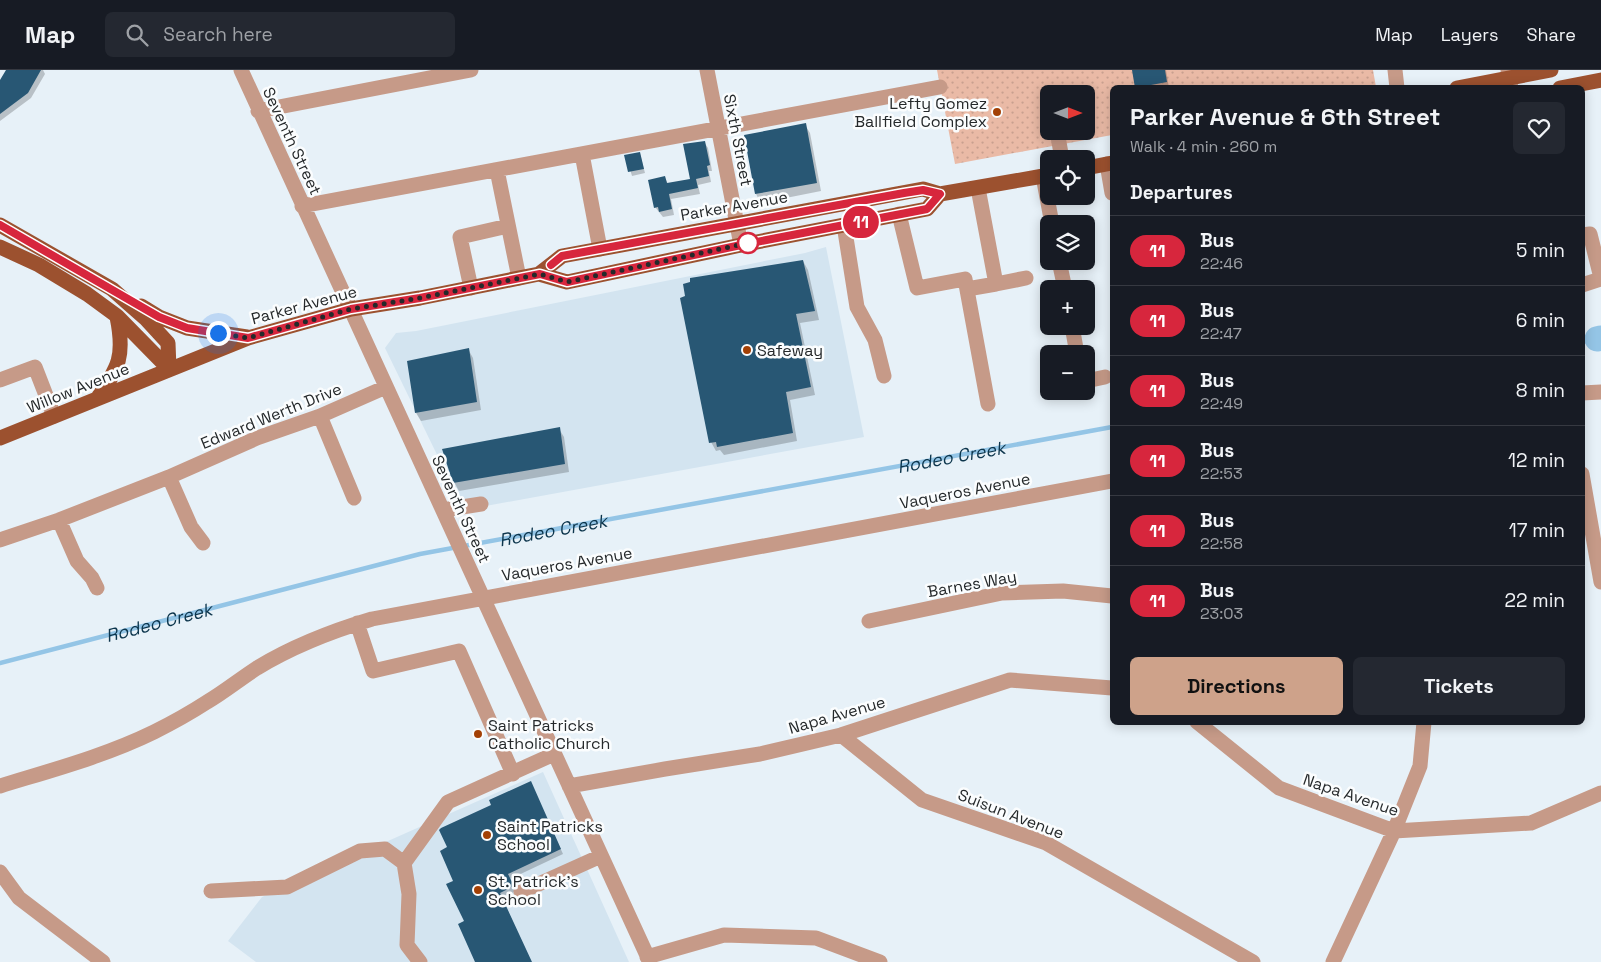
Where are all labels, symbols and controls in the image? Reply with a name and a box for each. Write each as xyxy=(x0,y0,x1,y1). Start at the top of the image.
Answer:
search box xyxy=(105,12,455,57)
text: Map xyxy=(25,19,75,50)
icon: search xyxy=(123,21,151,49)
text: Search here xyxy=(163,22,273,47)
text: Map xyxy=(1375,23,1413,46)
text: Layers xyxy=(1441,23,1498,46)
text: Share xyxy=(1526,23,1576,46)
street label: Seventh Street xyxy=(258,84,326,198)
north arrow xyxy=(1040,85,1095,140)
map controls xyxy=(1040,85,1095,400)
street label: Sixth Street xyxy=(719,92,757,188)
place label: Lefty Gomez Ballfield Complex xyxy=(854,93,987,132)
text: Parker Avenue & 6th Street xyxy=(1130,101,1440,132)
button: heart xyxy=(1513,102,1565,154)
marker: Lefty Gomez Ballfield Complex xyxy=(991,106,1003,118)
text: Walk · 4 min · 260 m xyxy=(1130,136,1277,157)
button: locate xyxy=(1040,150,1095,205)
text: Departures xyxy=(1130,180,1233,205)
street label: Parker Avenue xyxy=(679,186,789,226)
line badge: 11 xyxy=(838,206,884,238)
text: 11 xyxy=(853,210,869,233)
button: layers xyxy=(1040,215,1095,270)
text: Bus xyxy=(1200,228,1234,253)
unlabelled marker xyxy=(737,232,759,254)
text: 5 min xyxy=(1516,238,1565,263)
text: 11 xyxy=(1149,239,1166,262)
text: 22:46 xyxy=(1200,253,1243,274)
button: + xyxy=(1040,280,1095,335)
street label: Parker Avenue xyxy=(249,281,359,329)
text: Bus xyxy=(1200,298,1234,323)
text: 6 min xyxy=(1516,308,1565,333)
text: 11 xyxy=(1149,309,1166,332)
your location xyxy=(206,321,231,346)
text: 22:47 xyxy=(1200,323,1242,344)
place label: Safeway xyxy=(757,340,823,361)
marker: Safeway xyxy=(741,344,753,356)
button: − xyxy=(1040,345,1095,400)
street label: Willow Avenue xyxy=(24,358,132,418)
text: Bus xyxy=(1200,368,1234,393)
street label: Edward Werth Drive xyxy=(197,378,345,454)
text: 8 min xyxy=(1516,378,1565,403)
text: 11 xyxy=(1149,379,1166,402)
text: 22:49 xyxy=(1200,393,1243,414)
water label: Rodeo Creek xyxy=(895,435,1009,478)
text: Bus xyxy=(1200,438,1234,463)
text: 12 min xyxy=(1508,448,1565,473)
text: 11 xyxy=(1149,449,1166,472)
street label: Seventh Street xyxy=(427,452,495,566)
text: 22:53 xyxy=(1200,463,1243,484)
street label: Vaqueros Avenue xyxy=(898,468,1032,514)
water label: Rodeo Creek xyxy=(497,508,611,551)
text: Bus xyxy=(1200,508,1234,533)
text: 17 min xyxy=(1509,518,1565,543)
text: 11 xyxy=(1149,519,1166,542)
text: 22:58 xyxy=(1200,533,1243,554)
street label: Vaqueros Avenue xyxy=(500,542,634,586)
street label: Barnes Way xyxy=(926,566,1018,602)
text: Bus xyxy=(1200,578,1234,603)
text: 22 min xyxy=(1505,588,1565,613)
text: 11 xyxy=(1149,589,1166,612)
water label: Rodeo Creek xyxy=(103,596,217,647)
text: 23:03 xyxy=(1200,603,1243,624)
button: Directions xyxy=(1130,657,1343,715)
button: Tickets xyxy=(1353,657,1565,715)
street label: Napa Avenue xyxy=(786,691,888,739)
place label: Saint Patricks Catholic Church xyxy=(488,715,610,754)
marker: Saint Patricks Catholic Church xyxy=(472,728,484,740)
street label: Napa Avenue xyxy=(1300,769,1402,821)
street label: Suisun Avenue xyxy=(955,784,1067,844)
place label: Saint Patricks School xyxy=(497,816,603,855)
marker: Saint Patricks School xyxy=(481,829,493,841)
place label: St. Patrick's School xyxy=(488,871,579,910)
marker: St. Patrick's School xyxy=(472,884,484,896)

